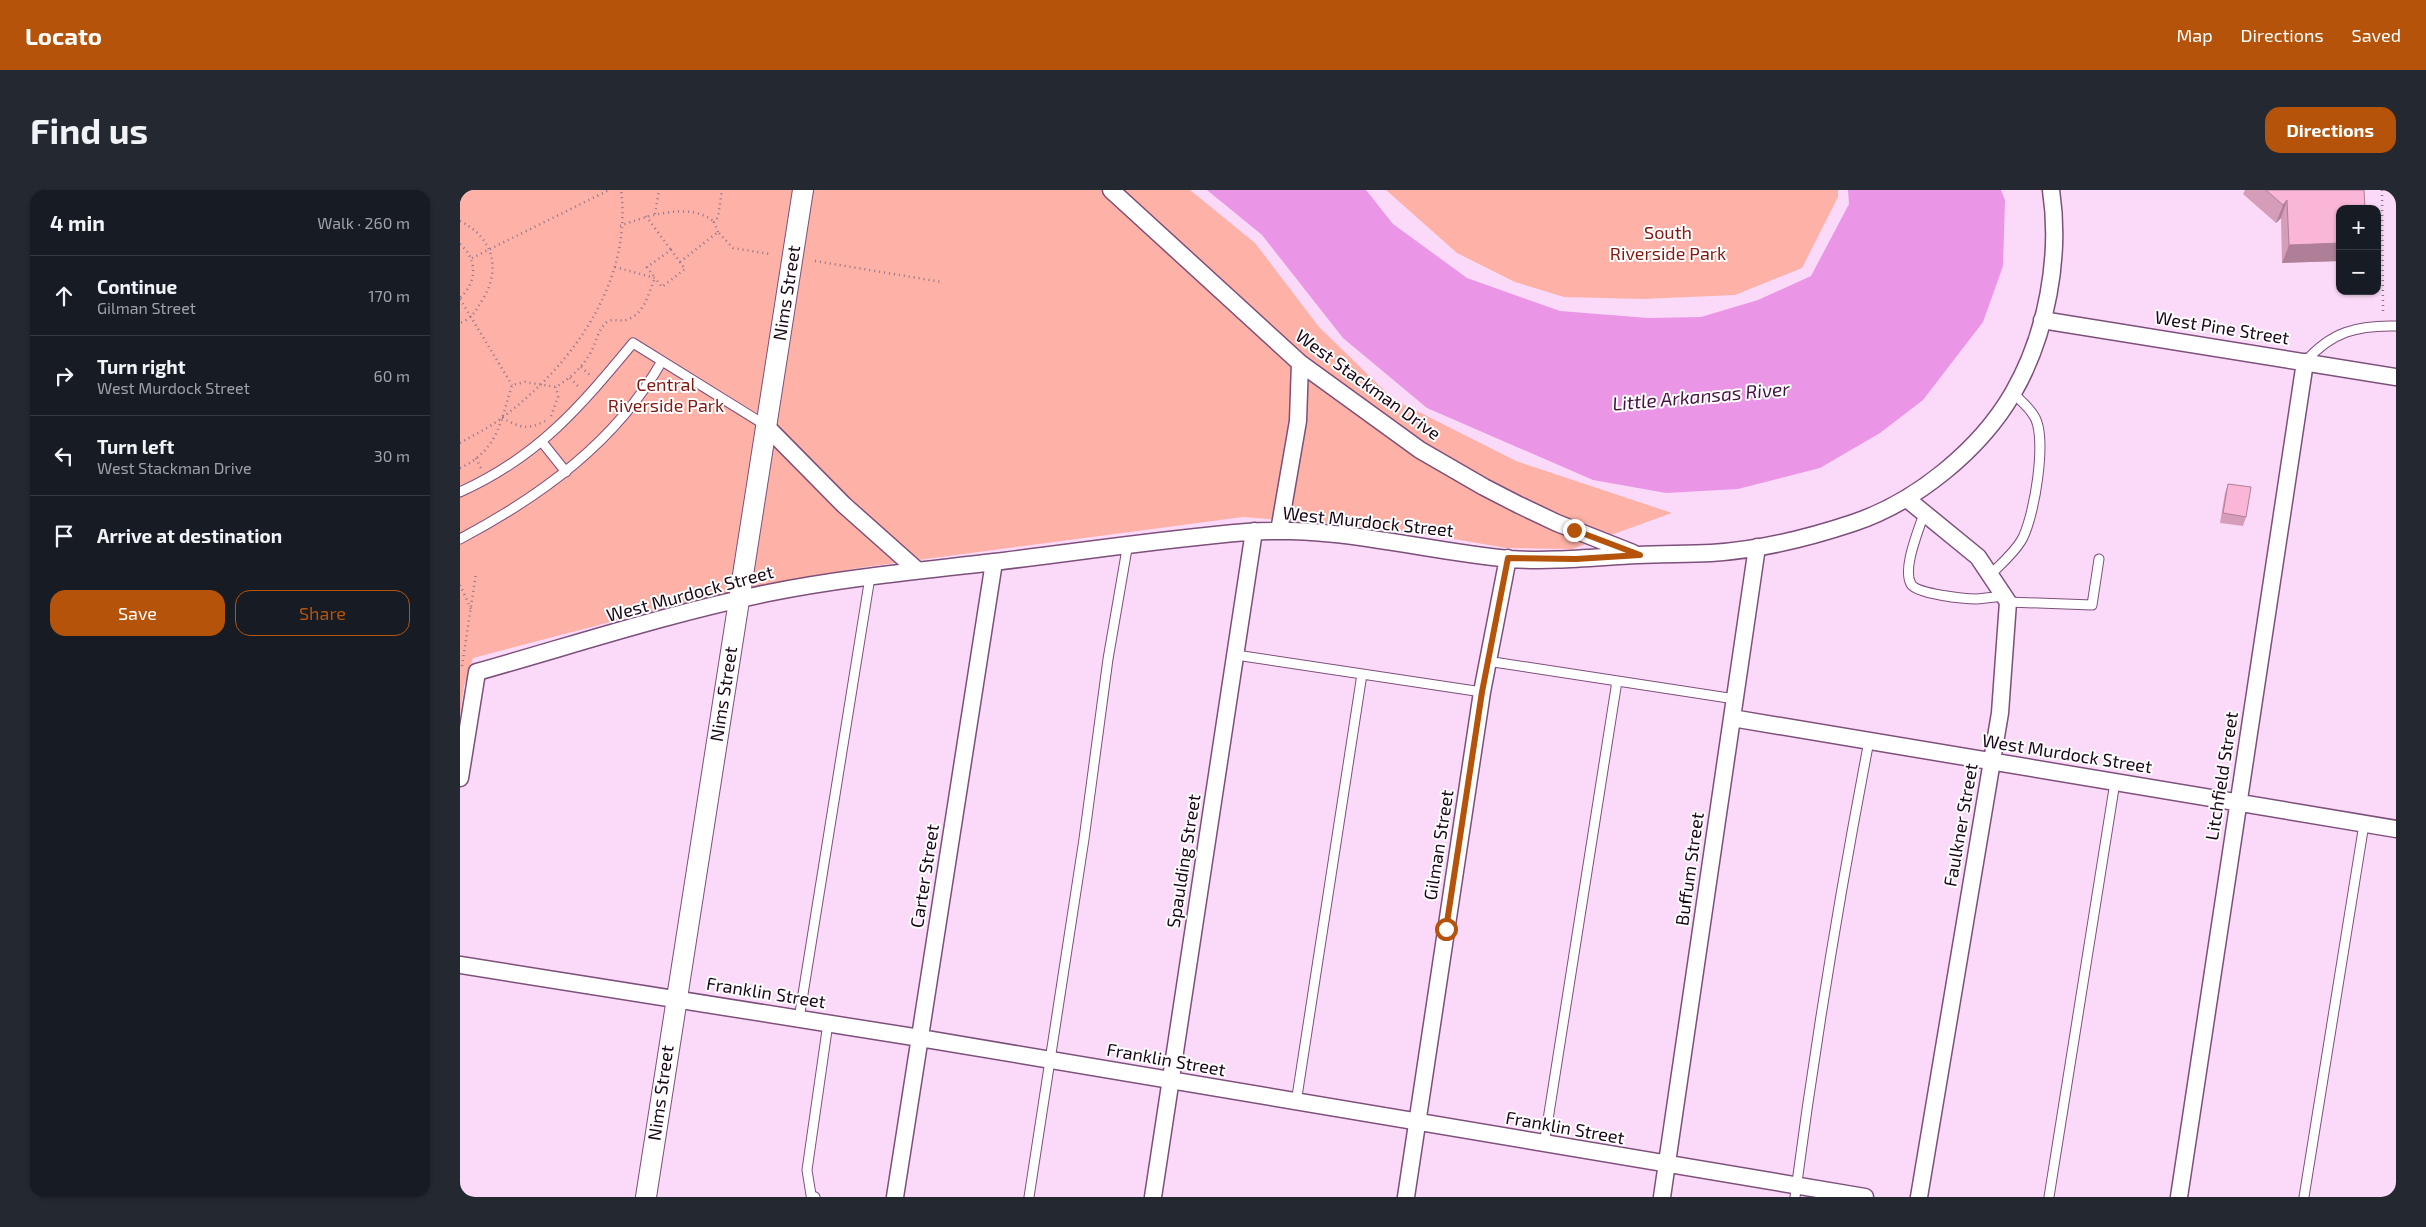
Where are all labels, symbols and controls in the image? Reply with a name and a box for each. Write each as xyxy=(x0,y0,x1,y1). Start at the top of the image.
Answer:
text: Locato xyxy=(25,21,102,50)
text: Map xyxy=(2176,24,2213,46)
text: Directions xyxy=(2241,24,2324,46)
text: Saved xyxy=(2352,24,2401,46)
button: Directions xyxy=(2265,107,2396,153)
text: Find us xyxy=(30,109,148,151)
map controls xyxy=(2336,205,2381,295)
button: + xyxy=(2336,205,2381,250)
text: 4 min xyxy=(50,210,105,235)
text: Walk · 260 m xyxy=(317,213,410,232)
park label: South Riverside Park xyxy=(1610,221,1726,264)
street label: Nims Street xyxy=(768,244,804,342)
button: − xyxy=(2336,250,2381,295)
text: Continue xyxy=(97,275,177,298)
icon: ahead xyxy=(50,282,78,310)
text: 170 m xyxy=(368,286,410,305)
text: Gilman Street xyxy=(97,298,196,317)
street label: West Pine Street xyxy=(2153,306,2291,349)
street label: West Stackman Drive xyxy=(1292,324,1445,444)
text: Turn right xyxy=(97,355,185,378)
icon: right xyxy=(50,362,78,390)
text: 60 m xyxy=(374,366,410,385)
park label: Central Riverside Park xyxy=(608,373,724,416)
water label: Little Arkansas River xyxy=(1611,376,1791,415)
text: West Murdock Street xyxy=(97,378,250,397)
text: Turn left xyxy=(97,435,174,458)
icon: left xyxy=(50,442,78,470)
text: 30 m xyxy=(374,446,410,465)
text: West Stackman Drive xyxy=(97,458,252,477)
street label: West Murdock Street xyxy=(1281,501,1455,541)
route end xyxy=(1563,519,1586,542)
icon: arrive xyxy=(50,522,78,550)
text: Arrive at destination xyxy=(97,524,282,547)
street label: West Murdock Street xyxy=(604,560,776,626)
button: Save xyxy=(50,590,225,636)
button: Share xyxy=(235,590,410,636)
street label: Nims Street xyxy=(705,645,741,743)
street label: Litchfield Street xyxy=(2200,710,2242,842)
street label: West Murdock Street xyxy=(1981,729,2154,777)
street label: Faulkner Street xyxy=(1938,761,1982,888)
street label: Gilman Street xyxy=(1418,788,1458,902)
street label: Spaulding Street xyxy=(1162,792,1204,929)
street label: Buffum Street xyxy=(1670,811,1708,927)
street label: Carter Street xyxy=(905,822,943,929)
route start xyxy=(1435,918,1458,941)
street label: Franklin Street xyxy=(705,972,827,1012)
street label: Franklin Street xyxy=(1105,1038,1228,1080)
street label: Nims Street xyxy=(642,1044,678,1142)
street label: Franklin Street xyxy=(1504,1106,1627,1148)

